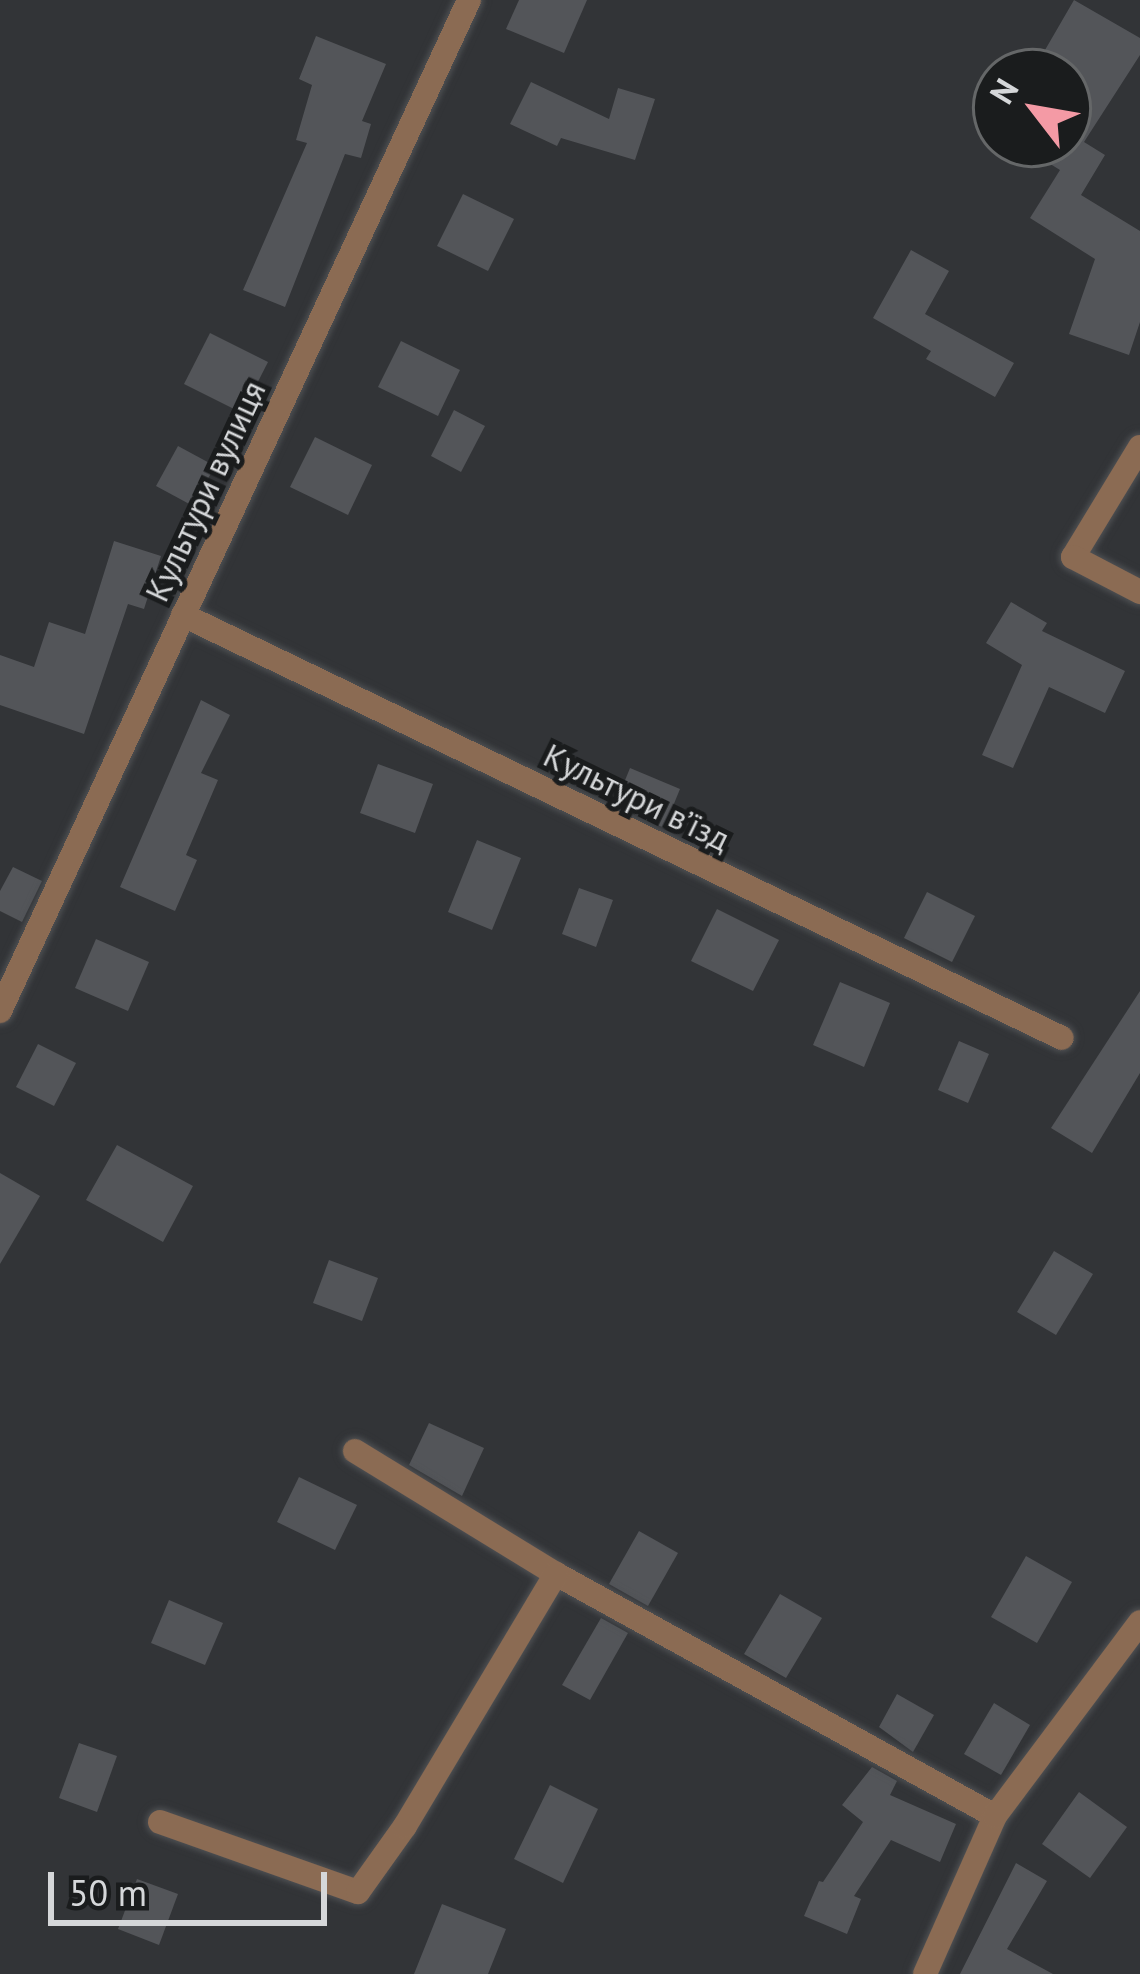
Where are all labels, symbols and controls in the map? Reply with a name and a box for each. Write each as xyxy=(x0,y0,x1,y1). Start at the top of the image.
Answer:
north arrow xyxy=(972,48,1092,168)
text: N xyxy=(979,70,1027,111)
street label: Культури вулиця xyxy=(137,374,273,608)
street label: Культури в’їзд xyxy=(538,735,736,859)
scale bar xyxy=(54,1848,333,1922)
text: 50 m xyxy=(69,1869,147,1916)

